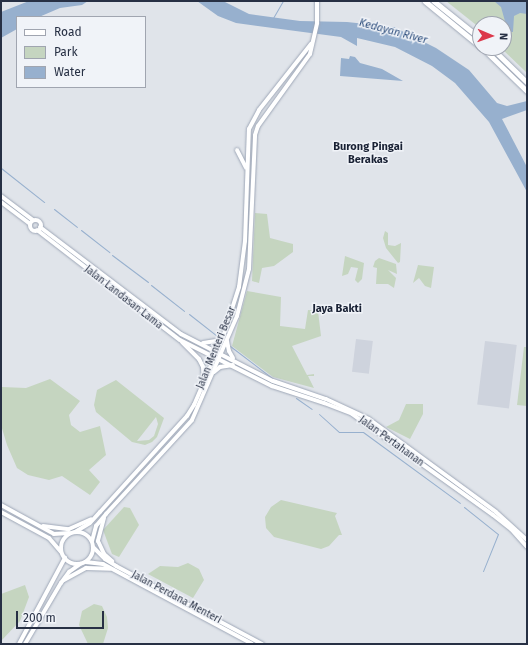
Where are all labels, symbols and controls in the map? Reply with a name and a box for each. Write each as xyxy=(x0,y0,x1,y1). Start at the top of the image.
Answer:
legend xyxy=(16,16,146,88)
north arrow xyxy=(472,16,512,56)
water label: Kedayan River xyxy=(357,17,429,47)
text: Road xyxy=(54,25,82,39)
text: N xyxy=(497,33,510,40)
text: Park xyxy=(54,45,78,59)
text: Water xyxy=(54,65,85,79)
district label: Burong Pingai Berakas xyxy=(333,141,403,167)
street label: Jalan Landasan Lama xyxy=(82,264,164,332)
district label: Jaya Bakti xyxy=(312,302,362,316)
street label: Jalan Menteri Besar xyxy=(195,305,239,391)
street label: Jalan Pertahanan xyxy=(356,414,426,470)
street label: Jalan Perdana Menteri xyxy=(129,569,223,627)
scale bar xyxy=(18,603,106,629)
text: 200 m xyxy=(23,611,56,625)

